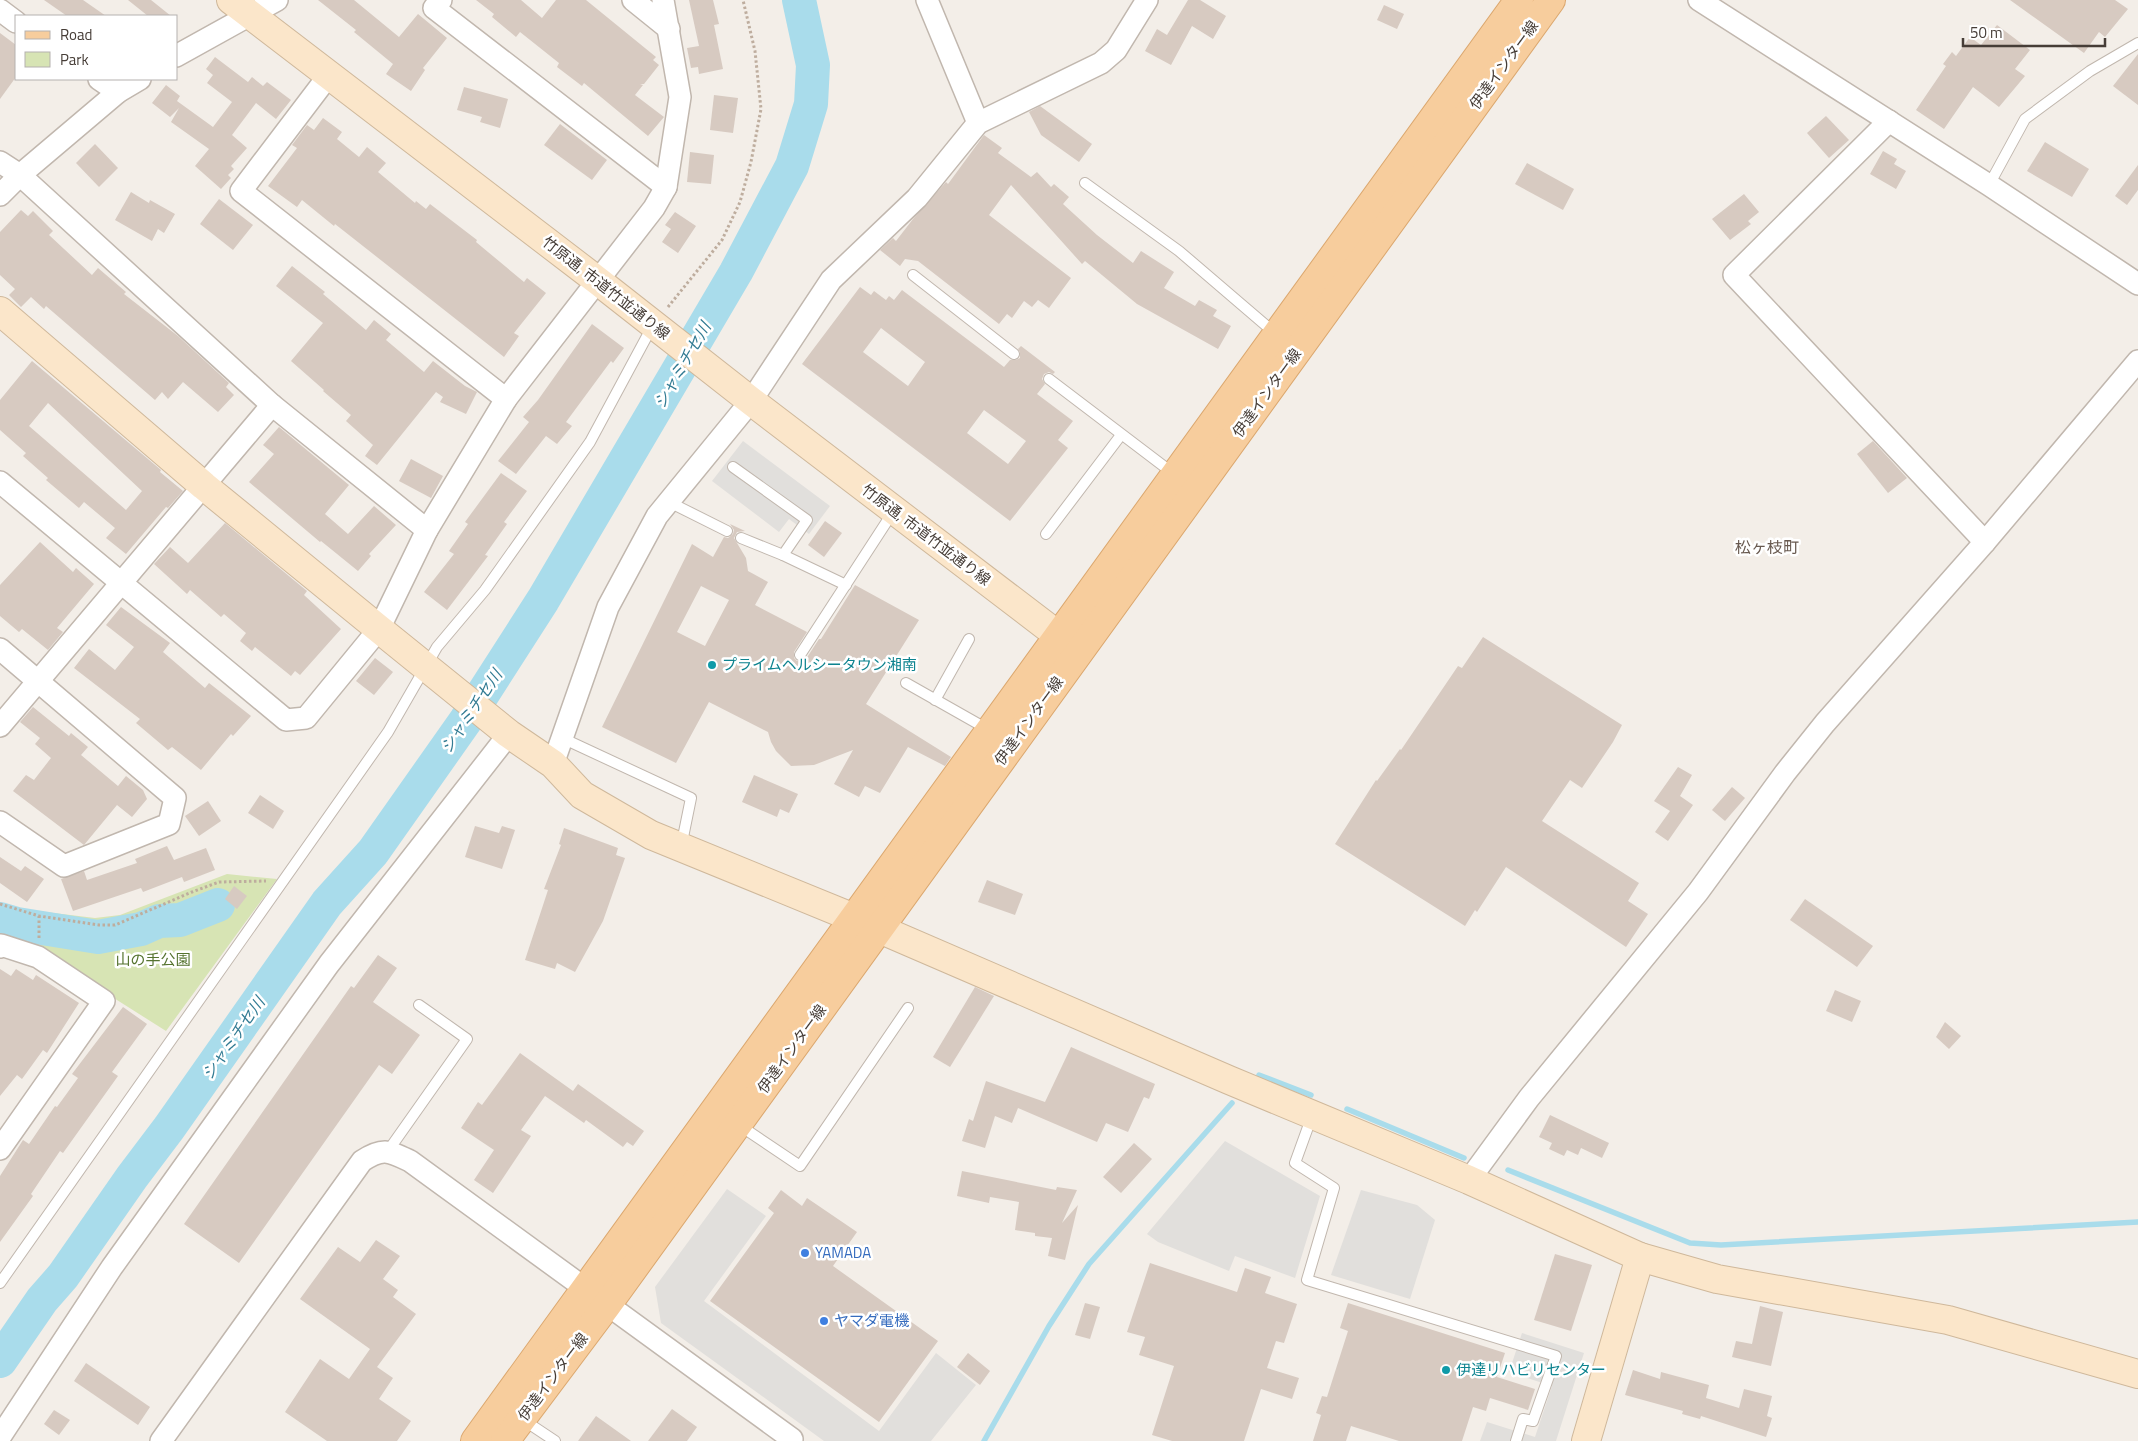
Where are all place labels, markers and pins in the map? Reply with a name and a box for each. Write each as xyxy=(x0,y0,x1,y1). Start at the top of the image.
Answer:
place label: プライムヘルシータウン湘南 xyxy=(722,653,917,676)
marker: プライムヘルシータウン湘南 xyxy=(706,659,718,671)
place label: YAMADA xyxy=(815,1241,871,1264)
marker: YAMADA xyxy=(799,1247,811,1259)
place label: ヤマダ電機 xyxy=(834,1309,909,1332)
marker: ヤマダ電機 xyxy=(818,1315,830,1327)
place label: 伊達リハビリセンター xyxy=(1456,1358,1606,1381)
marker: 伊達リハビリセンター xyxy=(1440,1364,1452,1376)

